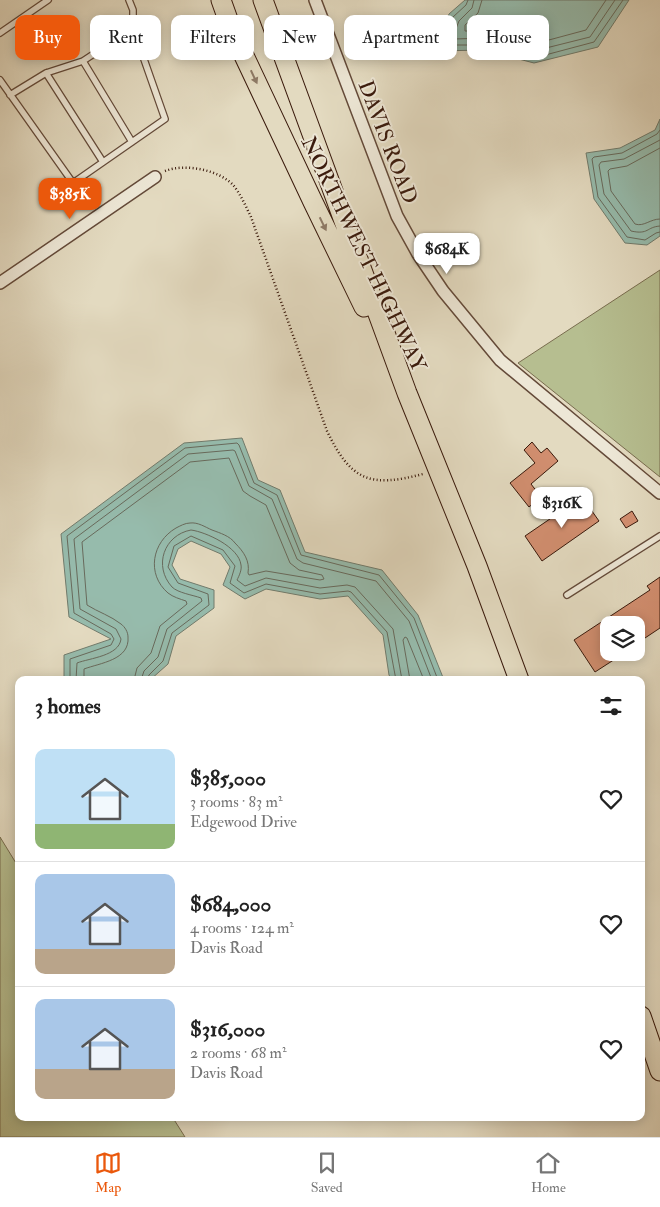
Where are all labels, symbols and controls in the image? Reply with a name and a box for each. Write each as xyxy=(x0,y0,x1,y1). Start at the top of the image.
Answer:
chip: Buy xyxy=(15,15,80,60)
chip: Rent xyxy=(90,15,161,60)
chip: Filters xyxy=(171,15,254,60)
chip: New xyxy=(264,15,334,60)
chip: Apartment xyxy=(344,15,457,60)
chip: House xyxy=(467,15,549,60)
one-way arrow xyxy=(250,70,258,84)
street label: DAVIS ROAD xyxy=(352,77,423,208)
street label: NORTHWEST HIGHWAY xyxy=(295,132,433,377)
pin: $385K xyxy=(35,178,105,220)
text: $385K xyxy=(50,184,90,204)
one-way arrow xyxy=(319,217,327,231)
pin: $684K xyxy=(412,232,482,275)
text: $684K xyxy=(425,239,469,259)
pin: $316K xyxy=(527,486,597,529)
text: $316K xyxy=(542,493,582,513)
map controls xyxy=(600,616,645,661)
button: layers xyxy=(600,616,645,661)
icon: filters xyxy=(597,692,625,720)
text: 3 homes xyxy=(35,693,101,720)
text: $385,000 xyxy=(190,765,266,792)
icon: home xyxy=(75,769,135,829)
icon: heart xyxy=(597,785,625,813)
text: 3 rooms · 83 m² xyxy=(190,792,283,812)
text: Edgewood Drive xyxy=(190,812,297,832)
text: $684,000 xyxy=(190,891,271,918)
icon: home xyxy=(75,894,135,954)
icon: heart xyxy=(597,910,625,938)
text: 4 rooms · 124 m² xyxy=(190,918,294,938)
text: Davis Road xyxy=(190,938,263,958)
text: $316,000 xyxy=(190,1016,265,1043)
icon: home xyxy=(75,1019,135,1079)
icon: heart xyxy=(597,1035,625,1063)
text: 2 rooms · 68 m² xyxy=(190,1043,286,1063)
text: Davis Road xyxy=(190,1063,263,1083)
tab: Map xyxy=(94,1149,122,1196)
tab: Saved xyxy=(311,1149,343,1196)
tab: Home xyxy=(531,1149,566,1196)

